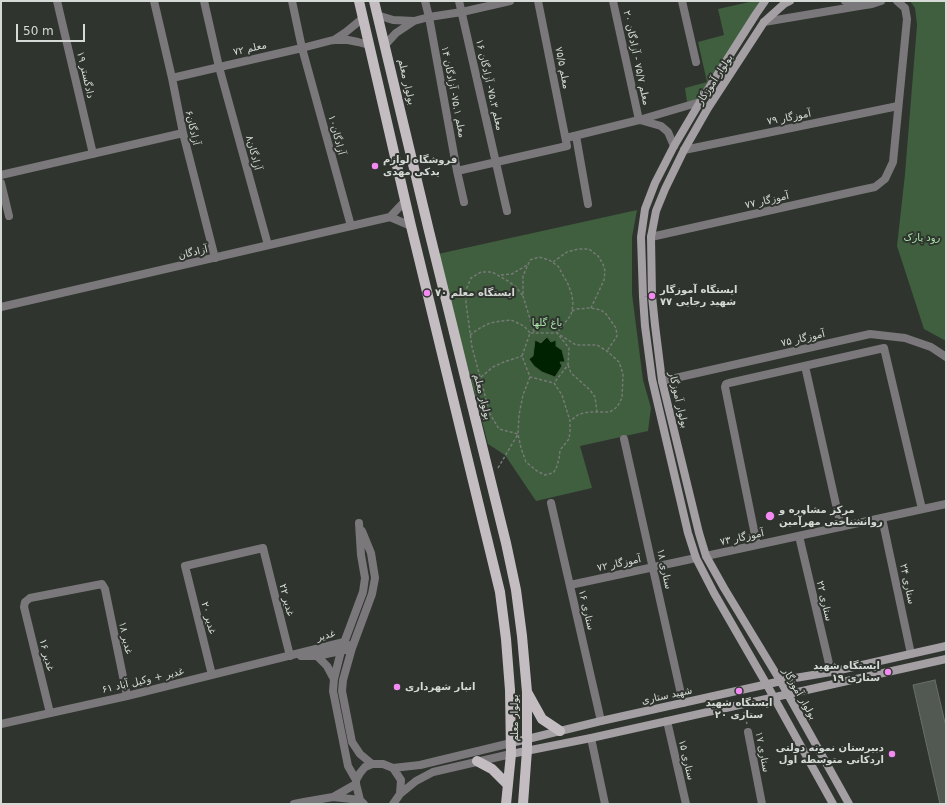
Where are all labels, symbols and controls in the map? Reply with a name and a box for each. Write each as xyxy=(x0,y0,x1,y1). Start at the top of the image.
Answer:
street label: معلم ۷۵/۷ - آزادگان ۲۰ xyxy=(620,9,652,107)
scale bar xyxy=(18,16,87,42)
text: 50 m xyxy=(23,24,54,38)
street label: معلم ۷۵.۳- آزادگان ۱۶ xyxy=(473,38,505,132)
street label: معلم ۷۲ xyxy=(232,39,268,59)
street label: معلم ۷۵.۱- آزادگان ۱۴ xyxy=(438,45,468,139)
street label: معلم ۷۵/۵ xyxy=(552,46,572,90)
street label: دادگستر ۱۹ xyxy=(74,50,96,100)
street label: بولوار آموزگار xyxy=(694,53,736,107)
street label: بولوار معلم xyxy=(395,58,417,106)
street label: ۷۹ آموزگار xyxy=(766,108,812,128)
street label: آزادگان۶ xyxy=(182,109,202,147)
street label: آزادگان۱۰ xyxy=(325,114,347,156)
street label: آزادگان۸ xyxy=(243,134,263,172)
place label: فروشگاه لوازم یدکی مهدی xyxy=(383,154,457,178)
marker: فروشگاه لوازم یدکی مهدی xyxy=(370,161,380,171)
street label: ۷۷ آموزگار xyxy=(744,190,790,212)
park label: رود پارک xyxy=(904,232,940,244)
street label: آزادگان xyxy=(177,244,209,262)
place label: ایستگاه آموزگار شهید رجایی ۷۷ xyxy=(660,284,737,308)
place label: ایستگاه معلم ۷۰ xyxy=(435,287,515,299)
marker: ایستگاه معلم ۷۰ xyxy=(422,288,432,298)
marker: ایستگاه آموزگار شهید رجایی ۷۷ xyxy=(647,291,657,301)
park label: باغ گلها xyxy=(532,317,562,329)
street label: آموزگار ۷۵ xyxy=(780,328,826,350)
street label: بولوار آموزگار xyxy=(666,371,690,429)
street label: بولوار معلم xyxy=(470,373,494,421)
place label: مرکز مشاوره و روانشناختی مهرآمین xyxy=(779,504,883,528)
marker: مرکز مشاوره و روانشناختی مهرآمین xyxy=(764,510,776,522)
street label: ۷۳ آموزگار xyxy=(719,527,765,549)
street label: ستاری ۱۸ xyxy=(654,548,674,590)
street label: ۷۲ آموزگار xyxy=(596,553,642,575)
street label: ستاری ۲۴ xyxy=(897,563,917,605)
street label: ستاری ۲۲ xyxy=(814,580,834,622)
street label: غدیر ۲۲ xyxy=(276,583,296,617)
street label: ستاری ۱۶ xyxy=(576,589,596,631)
street label: غدیر ۲۰ xyxy=(198,601,218,635)
street label: غدیر ۱۸ xyxy=(116,621,134,655)
street label: غدیر xyxy=(315,628,337,644)
street label: غدیر ۱۶ xyxy=(36,638,56,672)
place label: ایستگاه شهید ستاری ۱۹ xyxy=(813,660,880,684)
street label: غدیر + وکیل آباد ۶۱ xyxy=(101,666,185,696)
street label: بولوار آموزگار xyxy=(779,666,819,722)
marker: ایستگاه شهید ستاری ۱۹ xyxy=(883,667,893,677)
place label: انبار شهرداری xyxy=(405,681,475,693)
marker: انبار شهرداری xyxy=(392,682,402,692)
street label: شهید ستاری xyxy=(641,685,693,707)
marker: ایستگاه شهید ستاری ۲۰ xyxy=(734,686,744,696)
street label: بولوار معلم xyxy=(509,694,521,742)
place label: ایستگاه شهید ستاری ۲۰ xyxy=(706,697,772,720)
street label: ستاری ۱۷ xyxy=(752,731,772,773)
street label: ستاری ۱۵ xyxy=(676,739,696,781)
place label: دبیرستان نمونه دولتی اردکانی متوسطه اول xyxy=(776,742,884,766)
marker: دبیرستان نمونه دولتی اردکانی متوسطه اول xyxy=(887,749,897,759)

